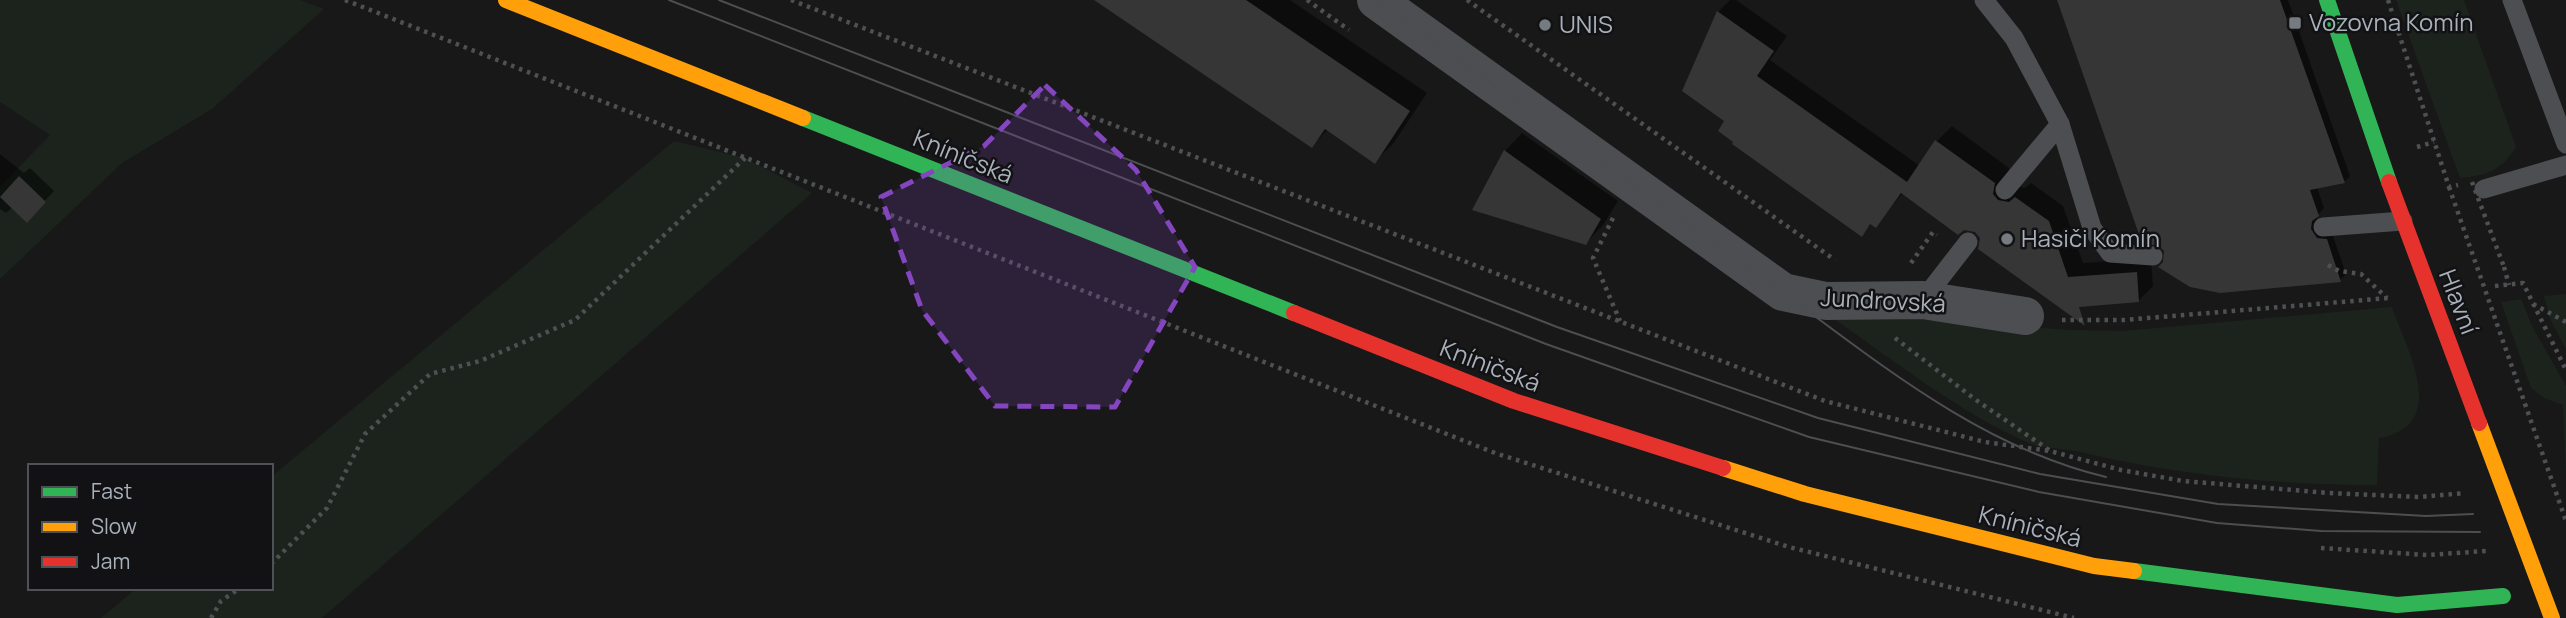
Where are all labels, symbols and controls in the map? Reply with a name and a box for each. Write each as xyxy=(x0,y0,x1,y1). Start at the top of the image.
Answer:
place label: Vozovna Komín xyxy=(2309,5,2474,38)
place label: UNIS xyxy=(1559,7,1613,40)
marker: Vozovna Komín xyxy=(2287,15,2303,31)
marker: UNIS xyxy=(1537,17,1553,33)
street label: Kníničská xyxy=(909,121,1018,191)
place label: Hasiči Komín xyxy=(2021,221,2160,254)
marker: Hasiči Komín xyxy=(1999,231,2015,247)
street label: Hlavní xyxy=(2432,264,2487,339)
street label: Jundrovská xyxy=(1820,280,1947,319)
street label: Kníničská xyxy=(1436,330,1546,399)
legend xyxy=(28,464,273,590)
text: Fast xyxy=(91,477,132,505)
street label: Kníničská xyxy=(1975,497,2085,554)
text: Slow xyxy=(91,512,137,540)
text: Jam xyxy=(91,547,130,575)

